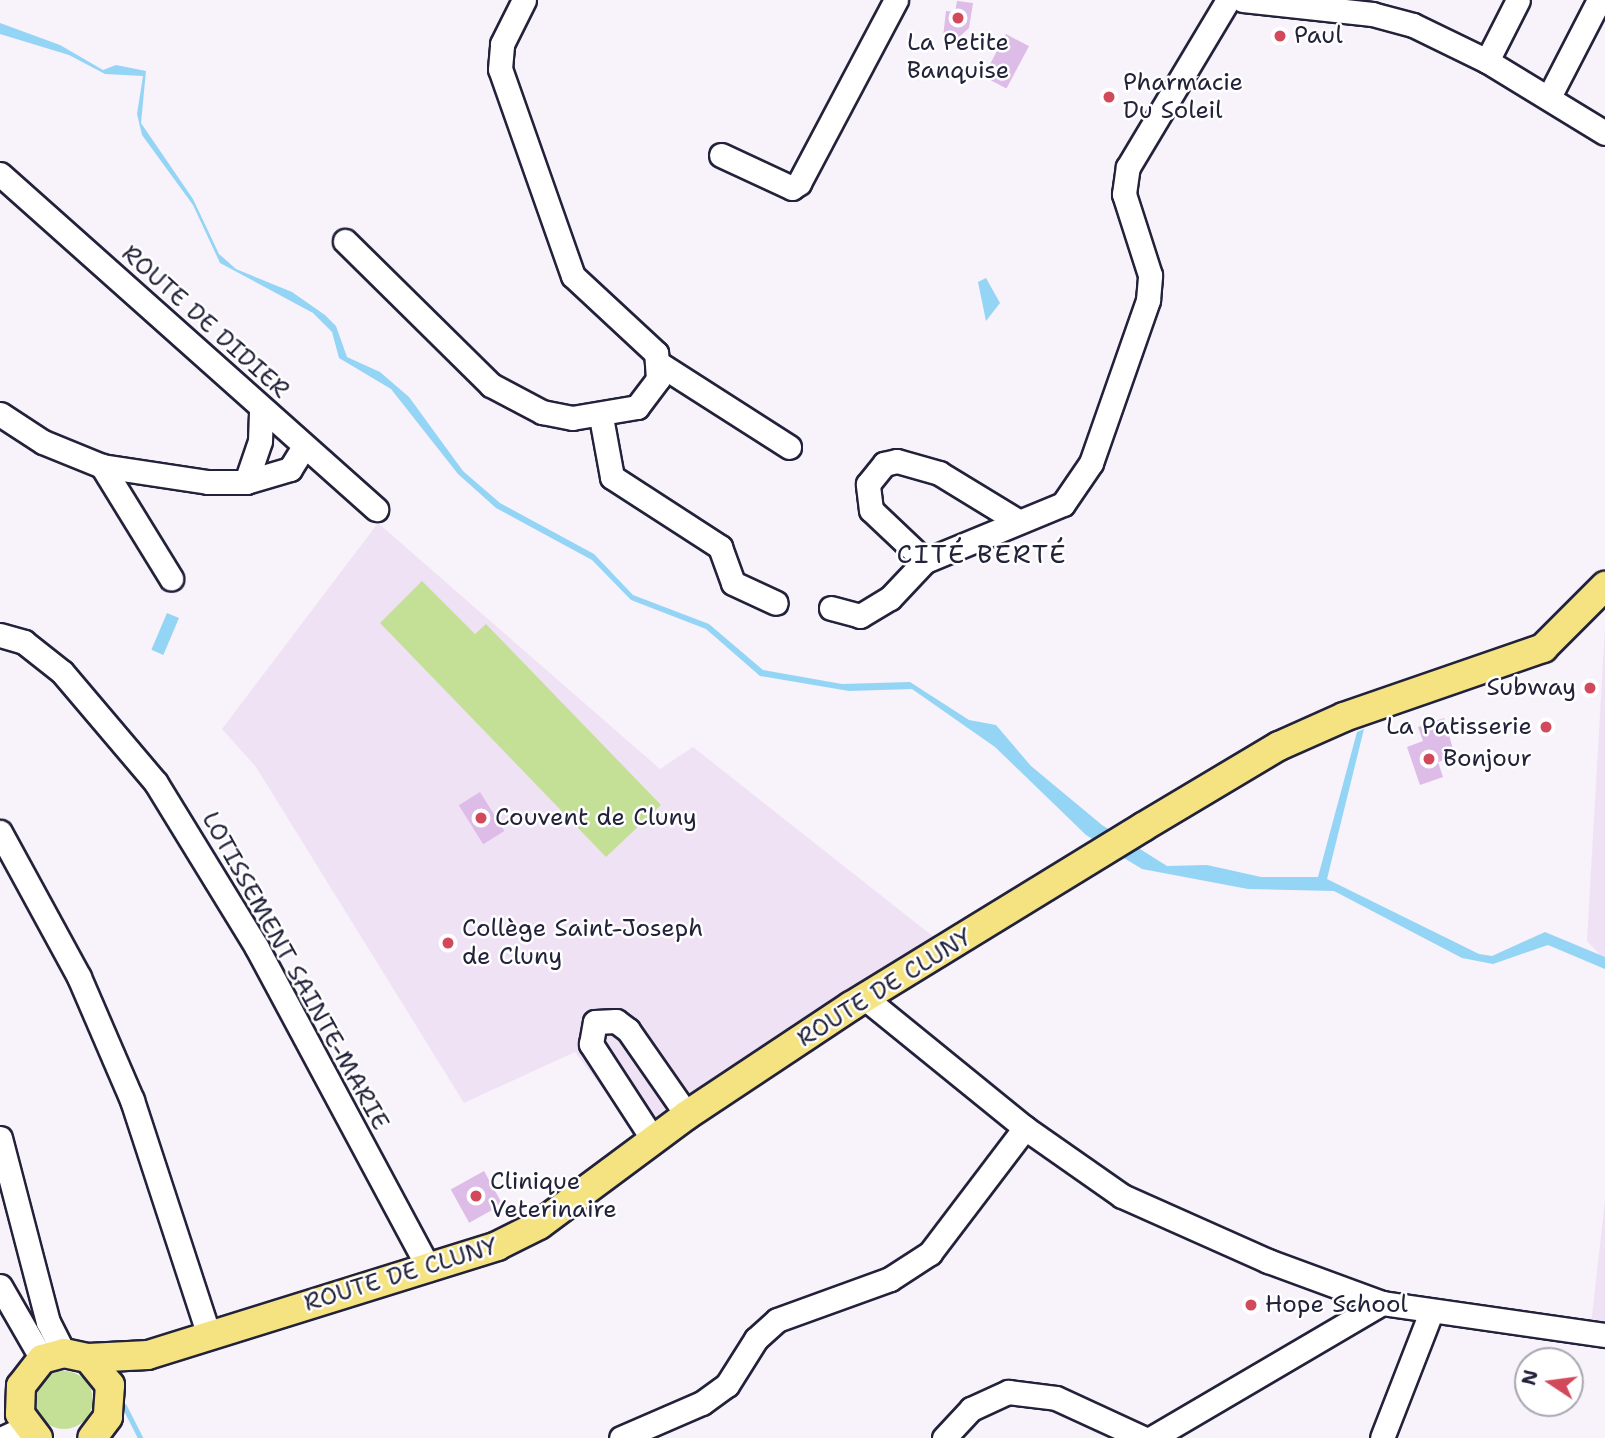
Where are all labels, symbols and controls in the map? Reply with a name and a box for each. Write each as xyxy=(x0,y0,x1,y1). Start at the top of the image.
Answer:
marker: La Petite Banquise xyxy=(950,10,966,26)
place label: Paul xyxy=(1294,22,1343,50)
marker: Paul xyxy=(1272,28,1288,44)
place label: La Petite Banquise xyxy=(907,29,1009,85)
place label: Pharmacie Du Soleil xyxy=(1123,69,1243,125)
marker: Pharmacie Du Soleil xyxy=(1101,89,1117,105)
street label: ROUTE DE DIDIER xyxy=(115,239,295,405)
district label: CITÉ BERTÉ xyxy=(898,538,1066,570)
place label: Subway xyxy=(1487,674,1576,702)
marker: Subway xyxy=(1582,680,1598,696)
place label: La Patisserie xyxy=(1386,713,1532,741)
marker: La Patisserie xyxy=(1538,719,1554,735)
place label: Bonjour xyxy=(1443,745,1532,773)
marker: Bonjour xyxy=(1421,751,1437,767)
place label: Couvent de Cluny xyxy=(495,804,697,832)
street label: LOTISSEMENT SAINTE-MARIE xyxy=(195,807,395,1135)
marker: Couvent de Cluny xyxy=(473,810,489,826)
place label: Collège Saint-Joseph de Cluny xyxy=(462,915,703,971)
street label: ROUTE DE CLUNY xyxy=(792,923,978,1053)
marker: Collège Saint-Joseph de Cluny xyxy=(440,935,456,951)
place label: Clinique Veterinaire xyxy=(490,1168,617,1224)
marker: Clinique Veterinaire xyxy=(468,1188,484,1204)
street label: ROUTE DE CLUNY xyxy=(301,1232,501,1318)
place label: Hope School xyxy=(1265,1291,1408,1319)
marker: Hope School xyxy=(1243,1297,1259,1313)
north arrow xyxy=(1514,1347,1584,1417)
text: N xyxy=(1516,1367,1544,1388)

